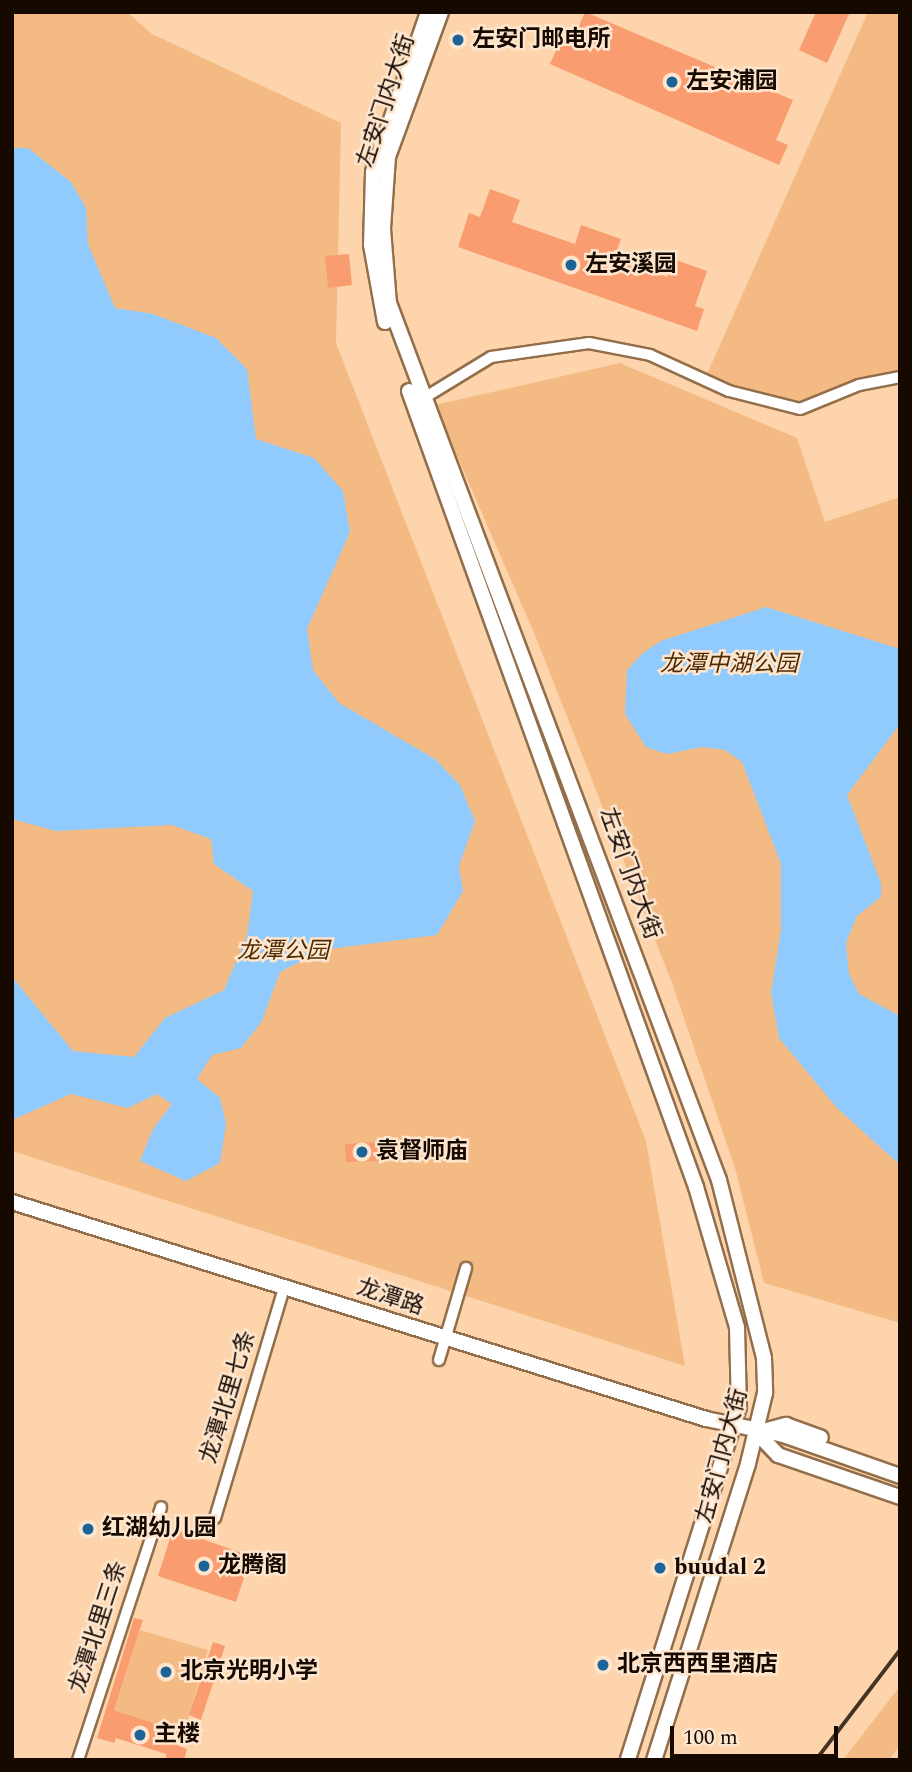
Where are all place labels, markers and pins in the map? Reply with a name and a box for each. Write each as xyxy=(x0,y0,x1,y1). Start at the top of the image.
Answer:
place label: 左安门邮电所 xyxy=(472,26,610,54)
marker: 左安门邮电所 xyxy=(450,32,466,48)
place label: 左安浦园 xyxy=(686,68,778,96)
marker: 左安浦园 xyxy=(664,74,680,90)
place label: 左安溪园 xyxy=(585,251,677,279)
marker: 左安溪园 xyxy=(563,257,579,273)
place label: 袁督师庙 xyxy=(376,1138,468,1166)
marker: 袁督师庙 xyxy=(354,1144,370,1160)
place label: 红湖幼儿园 xyxy=(102,1515,217,1543)
marker: 红湖幼儿园 xyxy=(80,1521,96,1537)
place label: 龙腾阁 xyxy=(218,1552,287,1580)
place label: buudal 2 xyxy=(674,1554,766,1582)
marker: 龙腾阁 xyxy=(196,1558,212,1574)
marker: buudal 2 xyxy=(652,1560,668,1576)
place label: 北京西西里酒店 xyxy=(617,1651,778,1679)
marker: 北京西西里酒店 xyxy=(595,1657,611,1673)
place label: 北京光明小学 xyxy=(180,1658,318,1686)
marker: 北京光明小学 xyxy=(158,1664,174,1680)
place label: 主楼 xyxy=(154,1721,200,1749)
marker: 主楼 xyxy=(132,1727,148,1743)

